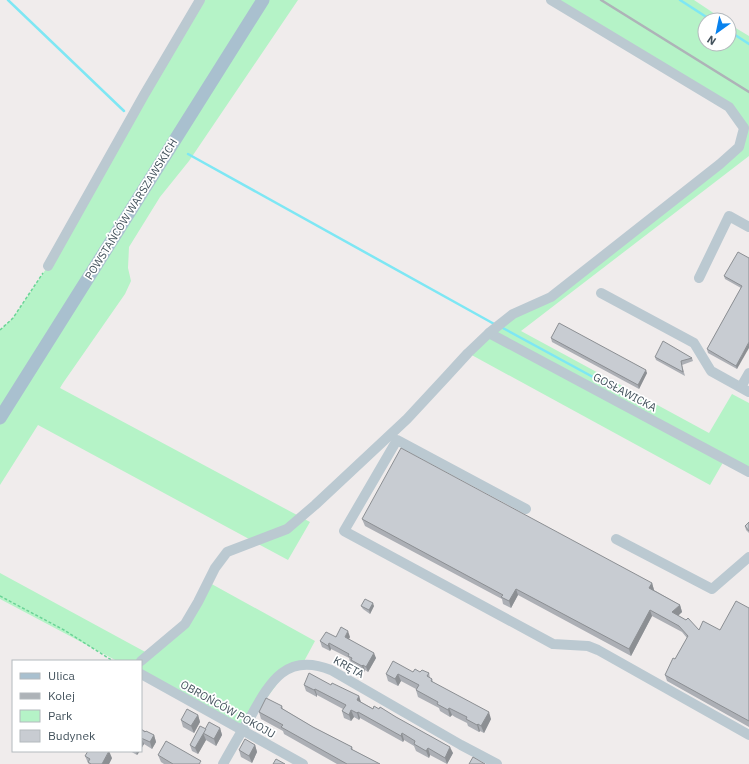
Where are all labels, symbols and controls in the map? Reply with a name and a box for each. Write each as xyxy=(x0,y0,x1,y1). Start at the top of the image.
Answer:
north arrow xyxy=(697,12,737,52)
text: N xyxy=(704,32,719,48)
street label: POWSTAŃCÓW WARSZAWSKICH xyxy=(82,136,180,282)
street label: GOSŁAWICKA xyxy=(591,369,659,415)
street label: KRĘTA xyxy=(331,653,367,681)
legend xyxy=(12,660,142,752)
text: Ulica xyxy=(48,668,75,683)
street label: OBROŃCÓW POKOJU xyxy=(178,677,278,741)
text: Kolej xyxy=(48,688,75,703)
text: Park xyxy=(48,708,73,723)
text: Budynek xyxy=(48,728,96,743)

